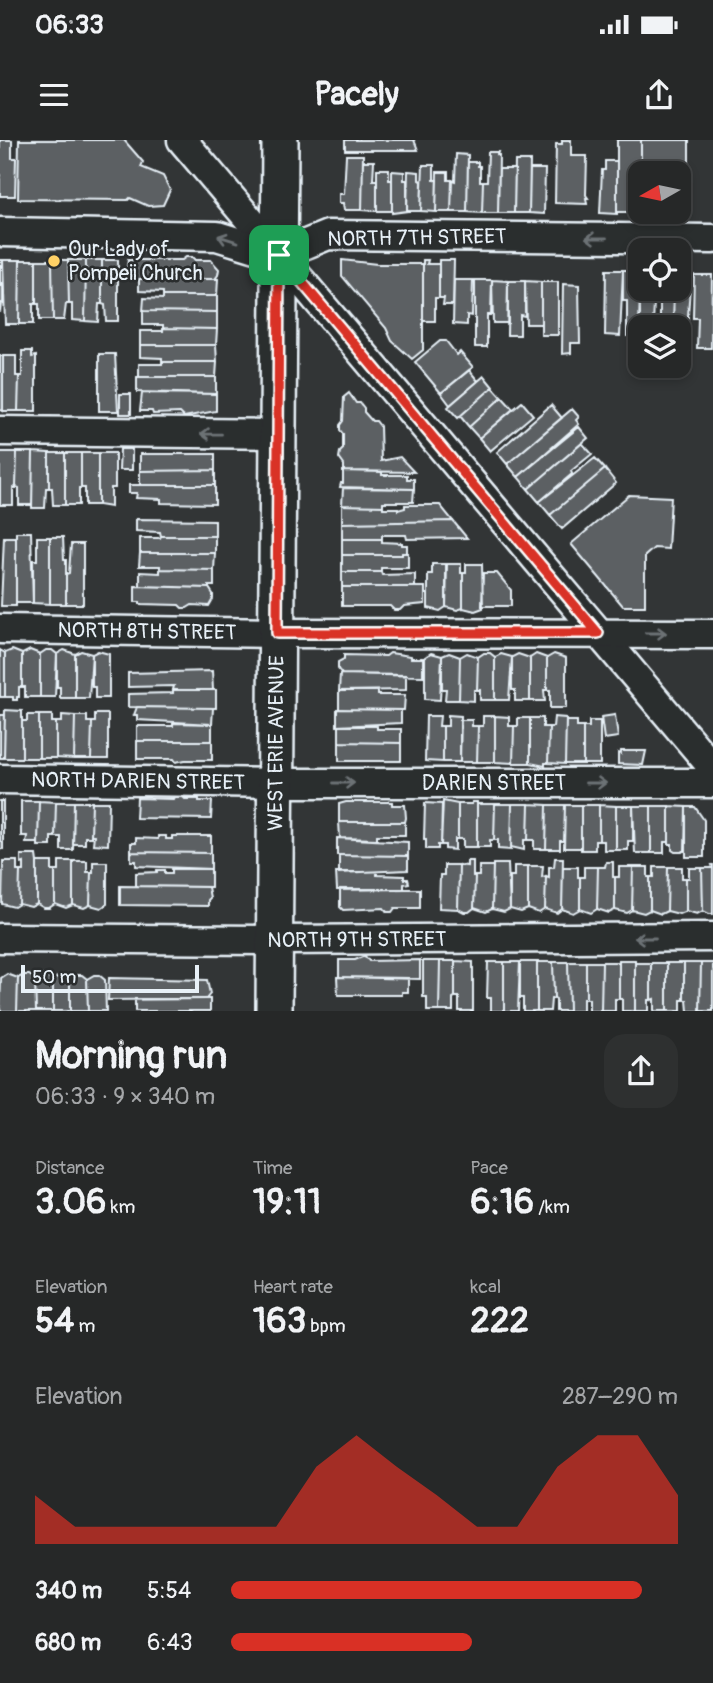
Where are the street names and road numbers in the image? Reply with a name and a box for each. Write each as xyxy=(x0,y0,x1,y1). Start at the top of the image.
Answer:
street label: NORTH 7TH STREET xyxy=(327,223,507,253)
street label: NORTH 8TH STREET xyxy=(57,616,237,646)
street label: WEST ERIE AVENUE xyxy=(262,655,290,831)
street label: NORTH DARIEN STREET xyxy=(31,766,245,796)
street label: DARIEN STREET xyxy=(422,770,567,797)
street label: NORTH 9TH STREET xyxy=(267,925,447,954)

